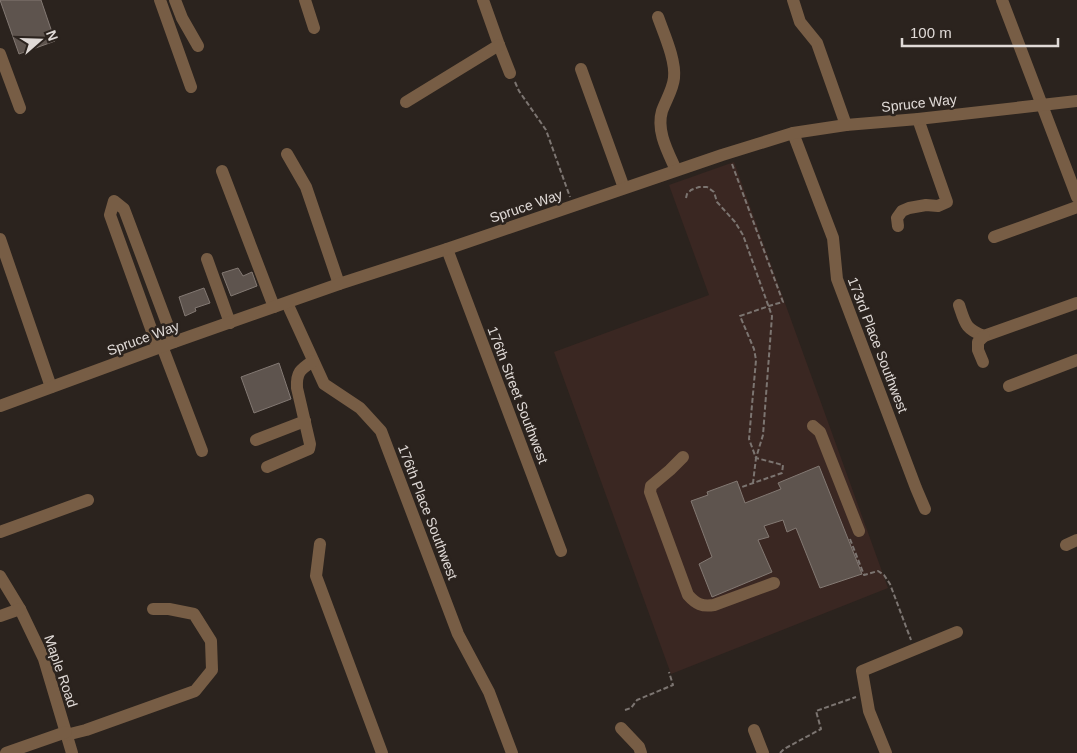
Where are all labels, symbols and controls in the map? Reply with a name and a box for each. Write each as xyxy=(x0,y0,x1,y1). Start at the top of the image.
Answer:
north arrow xyxy=(15,15,65,65)
scale bar xyxy=(902,15,1058,47)
text: 100 m xyxy=(910,24,952,41)
text: N xyxy=(43,28,61,43)
street label: Spruce Way xyxy=(881,91,957,115)
street label: Spruce Way xyxy=(488,186,564,226)
street label: 173rd Place Southwest xyxy=(845,275,911,415)
street label: Spruce Way xyxy=(105,318,181,358)
street label: 176th Street Southwest xyxy=(484,324,552,466)
street label: 176th Place Southwest xyxy=(395,442,461,582)
street label: Maple Road xyxy=(41,633,81,709)

